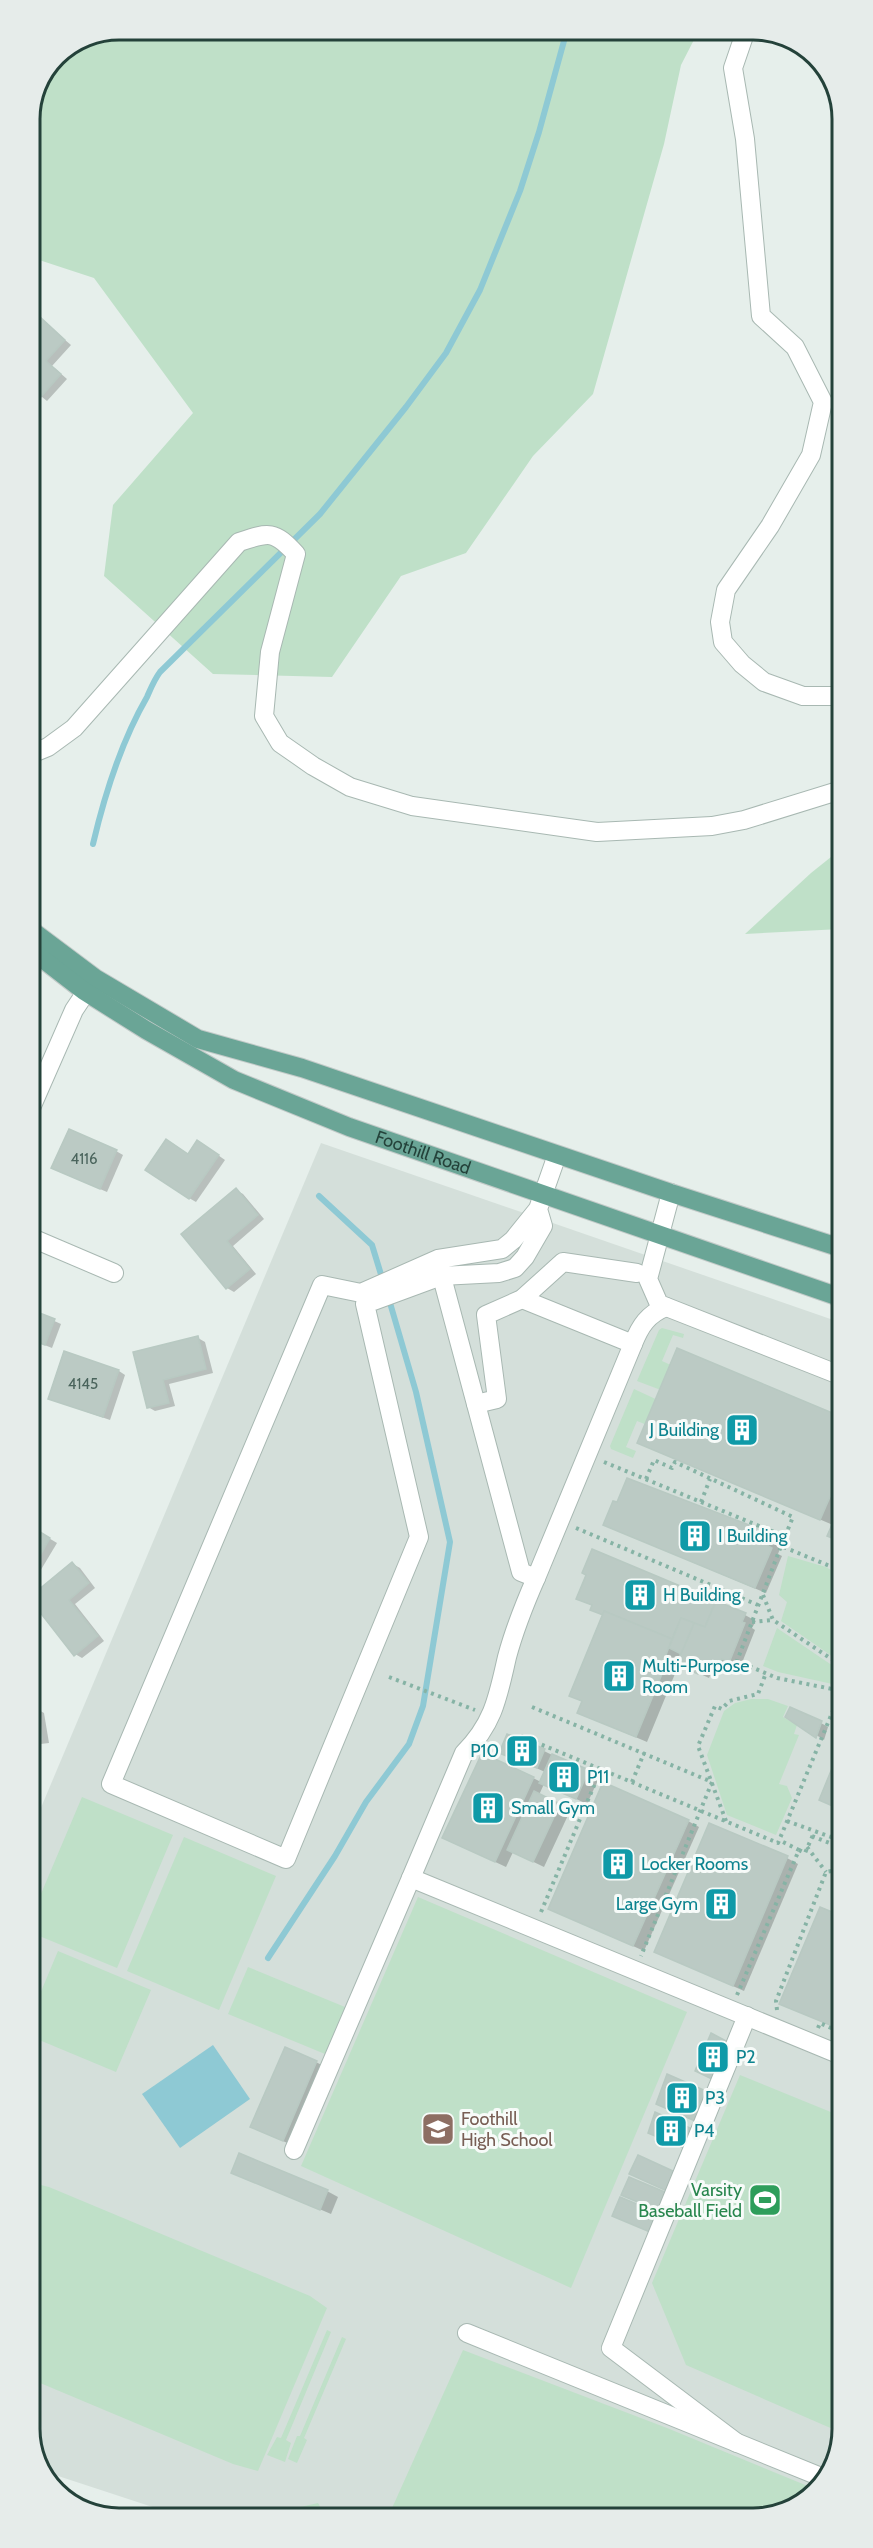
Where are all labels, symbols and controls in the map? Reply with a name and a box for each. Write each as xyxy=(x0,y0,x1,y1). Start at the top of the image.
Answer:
street label: Foothill Road xyxy=(372,1126,474,1179)
house number: 4116 xyxy=(71,1150,97,1168)
house number: 4145 xyxy=(68,1375,98,1393)
building icon: J Building xyxy=(724,1412,760,1448)
place label: J Building xyxy=(648,1419,720,1441)
building icon: I Building xyxy=(677,1518,713,1554)
place label: I Building xyxy=(718,1525,789,1547)
building icon: H Building xyxy=(622,1577,658,1613)
place label: H Building xyxy=(663,1584,742,1606)
place label: Multi-Purpose Room xyxy=(642,1655,749,1698)
building icon: Multi-Purpose Room xyxy=(601,1658,637,1694)
building icon: P10 xyxy=(504,1733,540,1769)
place label: P10 xyxy=(470,1740,499,1762)
building icon: P11 xyxy=(546,1759,582,1795)
place label: P11 xyxy=(587,1766,609,1788)
building icon: Small Gym xyxy=(470,1790,506,1826)
place label: Small Gym xyxy=(511,1797,595,1819)
building icon: Locker Rooms xyxy=(600,1846,636,1882)
place label: Locker Rooms xyxy=(641,1853,748,1875)
building icon: Large Gym xyxy=(703,1886,739,1922)
place label: Large Gym xyxy=(616,1893,698,1915)
building icon: P2 xyxy=(695,2039,731,2075)
place label: P2 xyxy=(736,2046,756,2068)
building icon: P3 xyxy=(664,2080,700,2116)
place label: P3 xyxy=(705,2087,725,2109)
place label: Foothill High School xyxy=(461,2108,553,2151)
school or university icon: Foothill High School xyxy=(420,2111,456,2147)
building icon: P4 xyxy=(653,2113,689,2149)
place label: P4 xyxy=(694,2120,714,2142)
place label: Varsity Baseball Field xyxy=(638,2179,742,2222)
sports icon: Varsity Baseball Field xyxy=(747,2182,783,2218)

